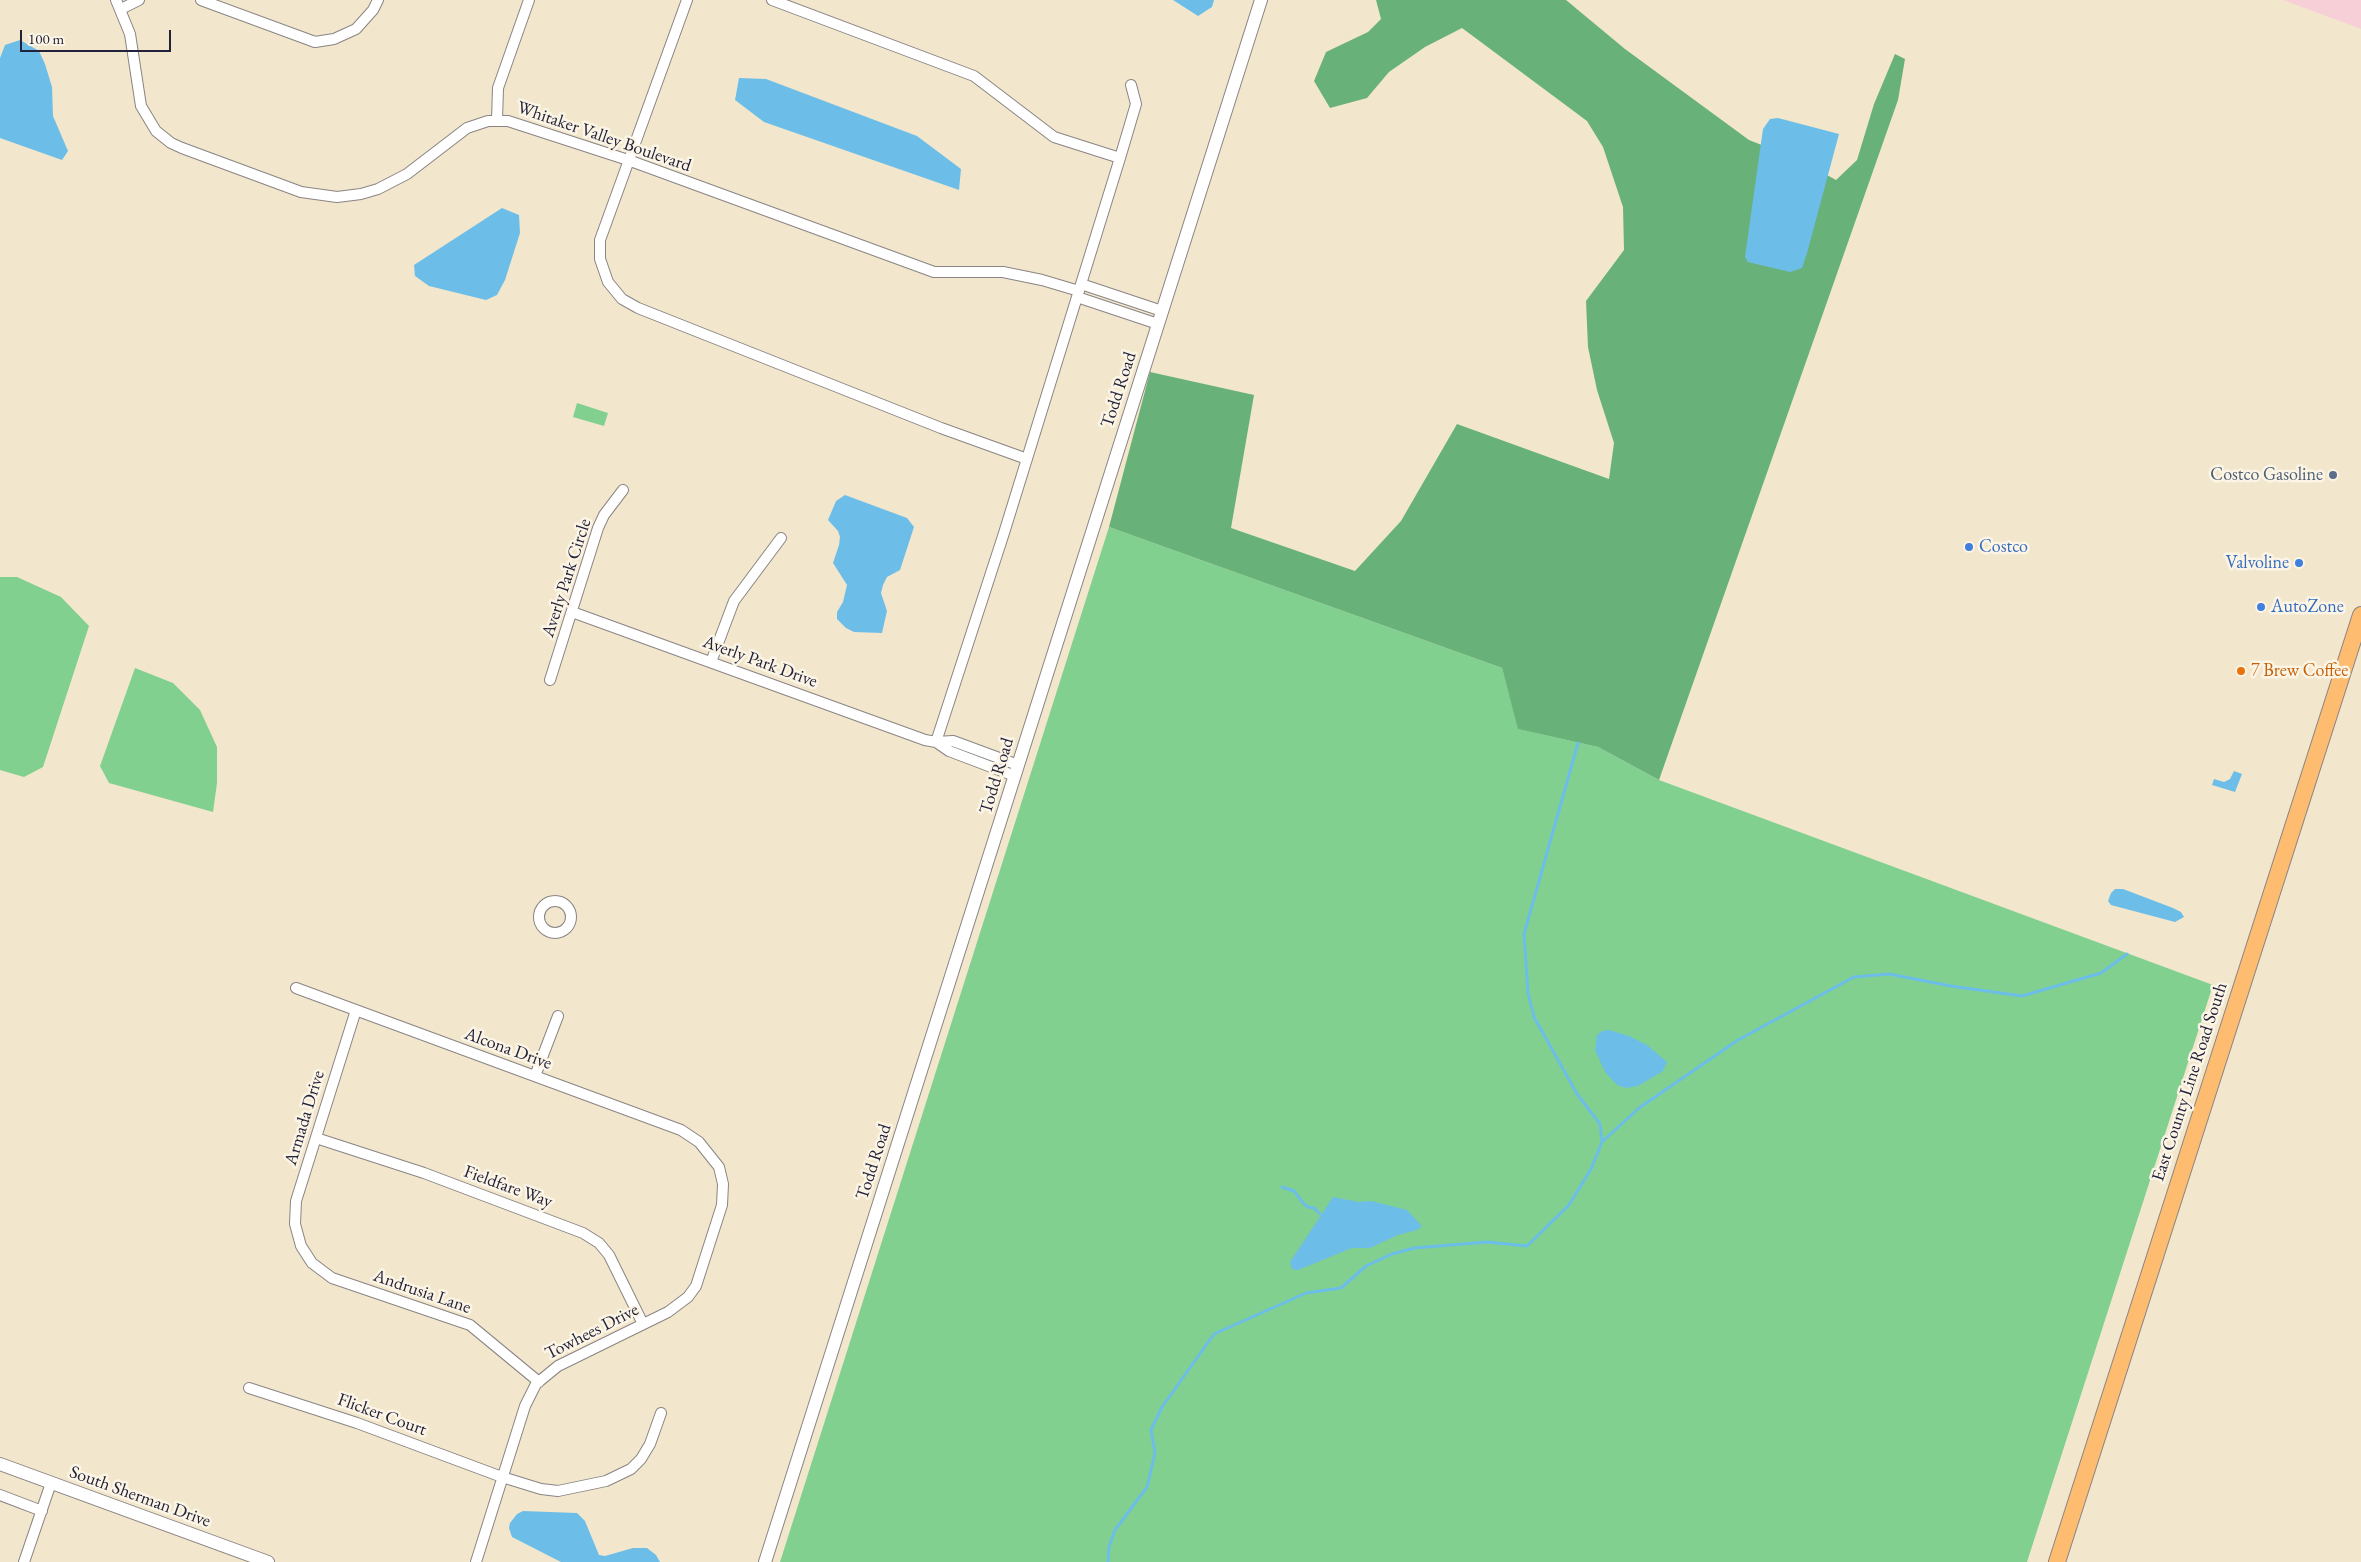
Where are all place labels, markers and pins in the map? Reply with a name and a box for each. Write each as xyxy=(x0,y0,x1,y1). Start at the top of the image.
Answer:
place label: Costco Gasoline xyxy=(2210,464,2323,486)
marker: Costco Gasoline xyxy=(2327,469,2339,481)
place label: Costco xyxy=(1979,536,2028,558)
marker: Costco xyxy=(1963,541,1975,553)
place label: Valvoline xyxy=(2226,552,2289,574)
marker: Valvoline xyxy=(2293,557,2305,569)
place label: AutoZone xyxy=(2271,596,2344,618)
marker: AutoZone xyxy=(2255,601,2267,613)
place label: 7 Brew Coffee xyxy=(2251,660,2348,682)
marker: 7 Brew Coffee xyxy=(2235,665,2247,677)

